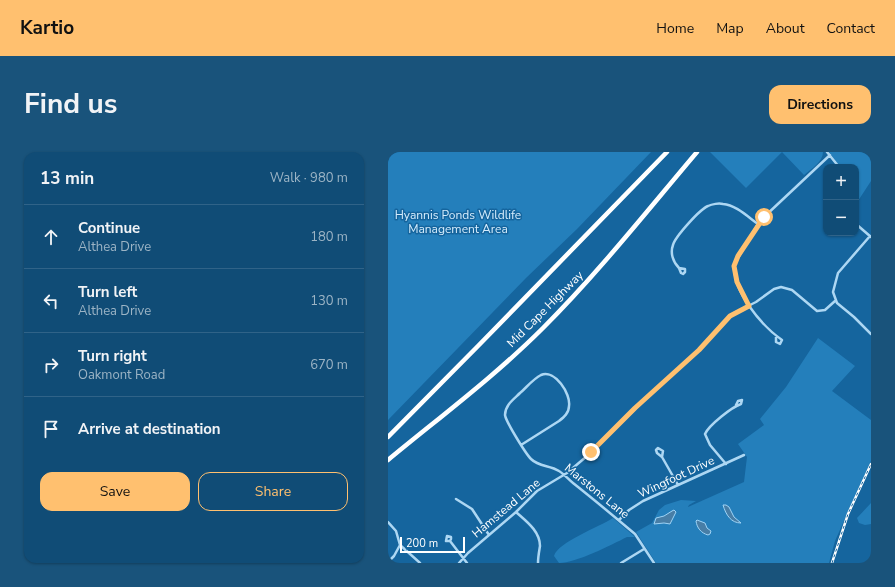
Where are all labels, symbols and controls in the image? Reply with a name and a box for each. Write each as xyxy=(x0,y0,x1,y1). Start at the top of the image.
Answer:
text: Kartio xyxy=(20,15,74,41)
text: Home xyxy=(656,19,694,38)
text: Map xyxy=(716,19,744,38)
text: About xyxy=(766,19,805,38)
text: Contact xyxy=(827,19,875,38)
text: Find us xyxy=(24,85,118,123)
button: Directions xyxy=(769,85,871,124)
map controls xyxy=(823,164,859,236)
button: + xyxy=(823,164,859,200)
text: 13 min xyxy=(40,167,94,190)
text: Walk · 980 m xyxy=(270,169,348,187)
button: − xyxy=(823,200,859,236)
park label: Hyannis Ponds Wildlife Management Area xyxy=(395,207,521,237)
route start xyxy=(755,208,773,226)
text: Continue xyxy=(78,218,140,238)
icon: ahead xyxy=(40,226,62,248)
text: 180 m xyxy=(310,228,348,246)
text: Althea Drive xyxy=(78,238,151,256)
street label: Mid Cape Highway xyxy=(503,267,587,351)
text: Turn left xyxy=(78,282,137,302)
icon: left xyxy=(40,290,62,312)
text: 130 m xyxy=(310,292,348,310)
text: Althea Drive xyxy=(78,302,151,320)
text: Turn right xyxy=(78,346,147,366)
icon: right xyxy=(40,354,62,376)
text: 670 m xyxy=(310,356,348,374)
text: Oakmont Road xyxy=(78,366,165,384)
icon: arrive xyxy=(40,418,62,440)
text: Arrive at destination xyxy=(78,419,221,439)
route end xyxy=(582,443,600,461)
street label: Wingfoot Drive xyxy=(635,452,717,502)
street label: Marstons Lane xyxy=(561,460,633,522)
button: Save xyxy=(40,472,190,511)
button: Share xyxy=(198,472,348,511)
street label: Hamstead Lane xyxy=(468,475,544,541)
scale bar xyxy=(400,535,465,554)
text: 200 m xyxy=(406,536,438,551)

